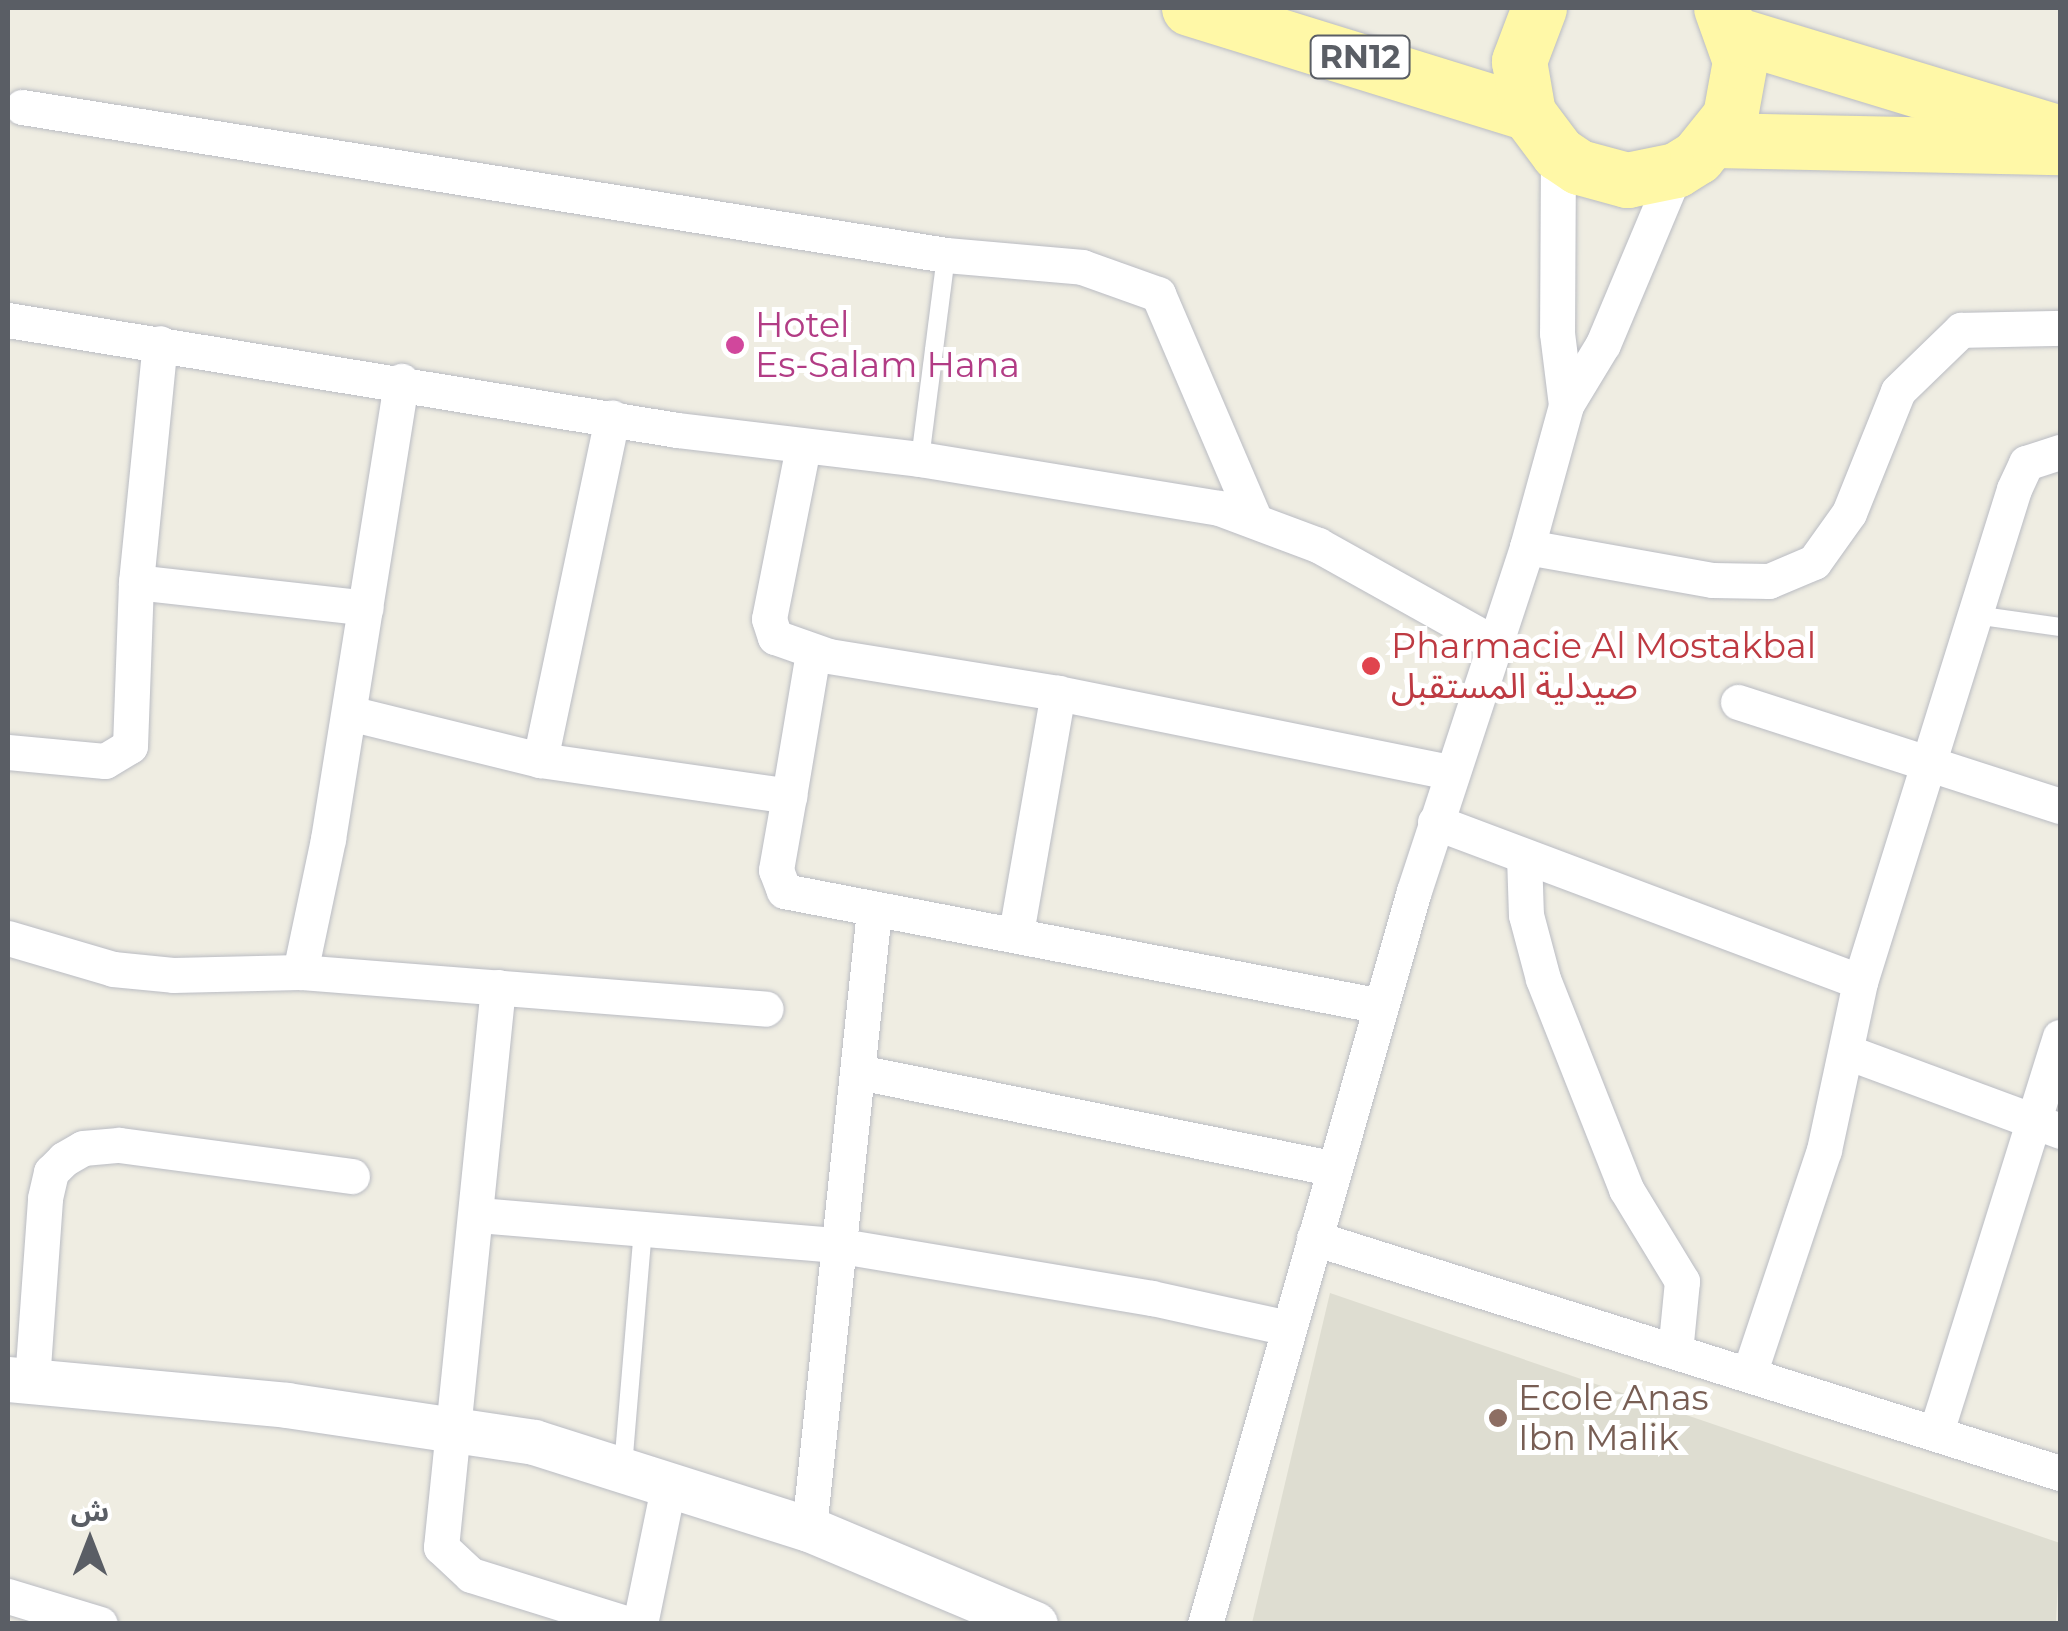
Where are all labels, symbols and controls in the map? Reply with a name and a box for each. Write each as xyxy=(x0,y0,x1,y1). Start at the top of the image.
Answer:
road number: RN12 xyxy=(1308,30,1412,84)
place label: Hotel Es-Salam Hana xyxy=(755,304,1020,386)
marker: Hotel Es-Salam Hana xyxy=(724,334,746,356)
place label: Pharmacie Al Mostakbal صيدلية المستقبل xyxy=(1391,625,1816,707)
marker: Pharmacie Al Mostakbal صيدلية المستقبل xyxy=(1360,655,1382,677)
place label: Ecole Anas Ibn Malik xyxy=(1518,1377,1709,1459)
marker: Ecole Anas Ibn Malik xyxy=(1487,1407,1509,1429)
north arrow xyxy=(40,1491,140,1591)
text: ش xyxy=(71,1494,109,1528)

